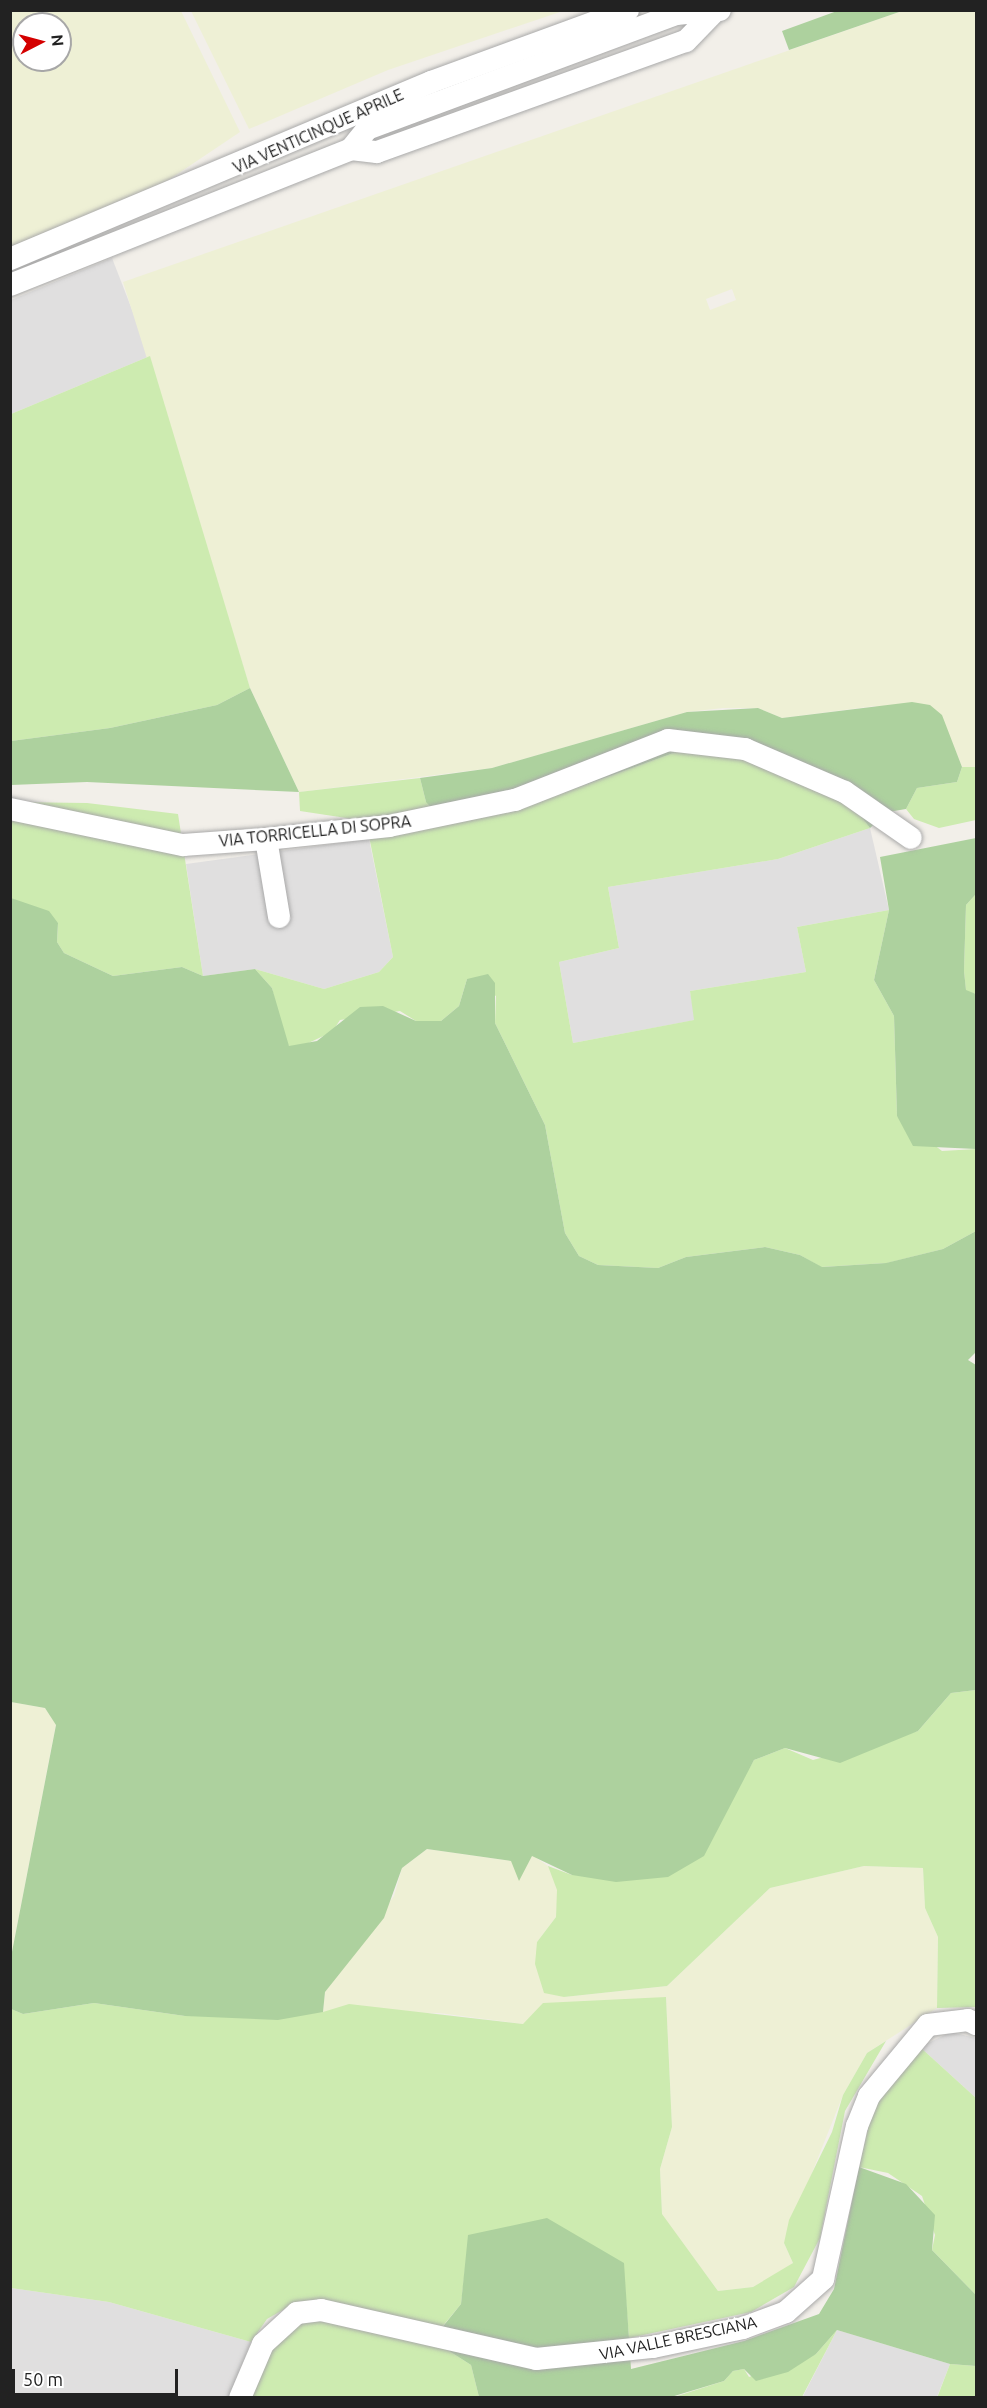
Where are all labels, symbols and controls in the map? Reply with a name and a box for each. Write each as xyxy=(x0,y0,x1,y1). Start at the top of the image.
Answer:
north arrow xyxy=(12,12,72,72)
text: N xyxy=(48,33,67,47)
street label: VIA VENTICINQUE APRILE xyxy=(230,85,406,177)
street label: VIA TORRICELLA DI SOPRA xyxy=(218,811,412,851)
street label: VIA VALLE BRESCIANA xyxy=(597,2312,759,2364)
scale bar xyxy=(15,2357,182,2395)
text: 50 m xyxy=(23,2369,63,2389)

